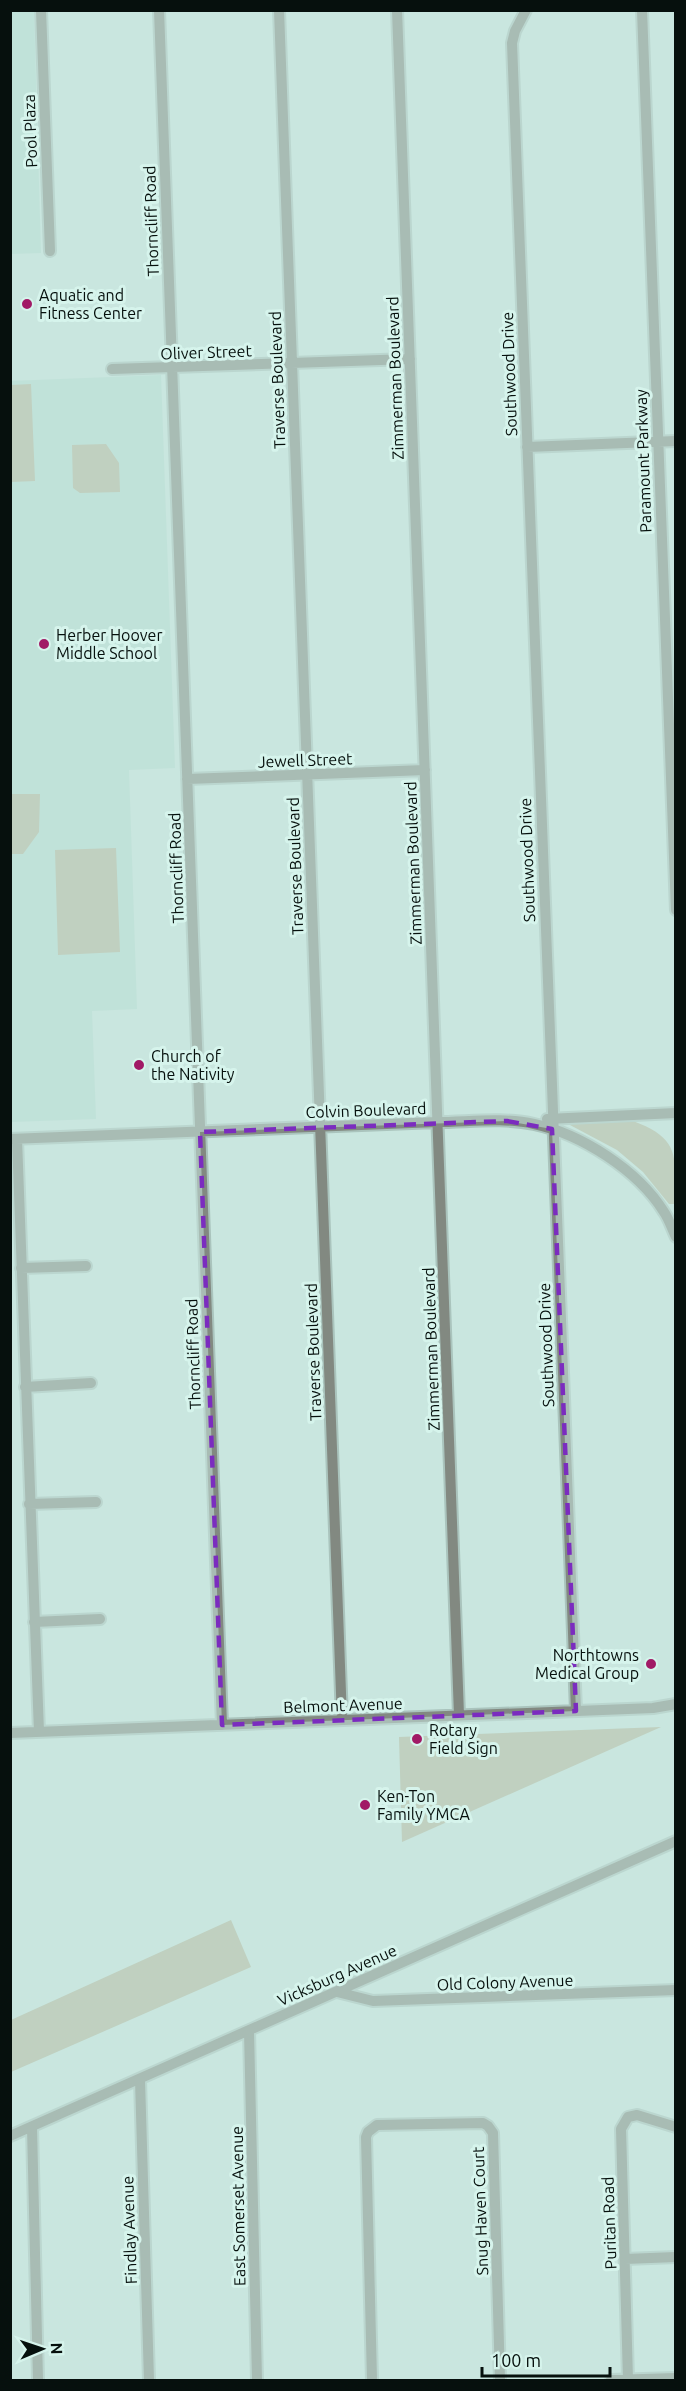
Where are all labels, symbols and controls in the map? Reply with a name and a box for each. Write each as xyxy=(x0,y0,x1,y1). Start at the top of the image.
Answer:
street label: Pool Plaza xyxy=(20,94,40,168)
street label: Thorncliff Road xyxy=(140,165,162,277)
place label: Aquatic and Fitness Center xyxy=(39,286,142,322)
street label: Zimmerman Boulevard xyxy=(383,296,407,460)
marker: Aquatic and Fitness Center xyxy=(20,297,34,311)
street label: Traverse Boulevard xyxy=(266,311,288,449)
street label: Southwood Drive xyxy=(498,312,520,436)
street label: Oliver Street xyxy=(160,341,253,363)
street label: Paramount Parkway xyxy=(631,389,654,533)
place label: Herber Hoover Middle School xyxy=(56,626,162,662)
marker: Herber Hoover Middle School xyxy=(37,637,51,651)
street label: Jewell Street xyxy=(257,749,353,771)
street label: Zimmerman Boulevard xyxy=(401,781,425,945)
street label: Traverse Boulevard xyxy=(284,797,306,935)
street label: Southwood Drive xyxy=(516,798,538,922)
street label: Thorncliff Road xyxy=(165,812,187,924)
place label: Church of the Nativity xyxy=(151,1047,235,1083)
marker: Church of the Nativity xyxy=(132,1058,146,1072)
street label: Colvin Boulevard xyxy=(305,1099,427,1121)
street label: Zimmerman Boulevard xyxy=(419,1267,443,1431)
street label: Traverse Boulevard xyxy=(302,1283,324,1421)
street label: Southwood Drive xyxy=(535,1283,557,1407)
street label: Thorncliff Road xyxy=(182,1298,204,1410)
place label: Northtowns Medical Group xyxy=(535,1646,639,1682)
marker: Northtowns Medical Group xyxy=(644,1657,658,1671)
street label: Belmont Avenue xyxy=(283,1694,403,1716)
place label: Rotary Field Sign xyxy=(429,1721,498,1757)
marker: Rotary Field Sign xyxy=(410,1732,424,1746)
place label: Ken-Ton Family YMCA xyxy=(377,1787,471,1823)
marker: Ken-Ton Family YMCA xyxy=(358,1798,372,1812)
street label: Vicksburg Avenue xyxy=(275,1941,399,2009)
street label: Old Colony Avenue xyxy=(436,1971,574,1993)
street label: East Somerset Avenue xyxy=(228,2126,248,2286)
street label: Snug Haven Court xyxy=(469,2146,491,2276)
street label: Findlay Avenue xyxy=(118,2175,140,2285)
street label: Puritan Road xyxy=(598,2176,620,2270)
north arrow xyxy=(12,2319,72,2379)
scale bar xyxy=(482,2340,610,2378)
text: N xyxy=(48,2342,66,2355)
text: 100 m xyxy=(491,2350,541,2370)

